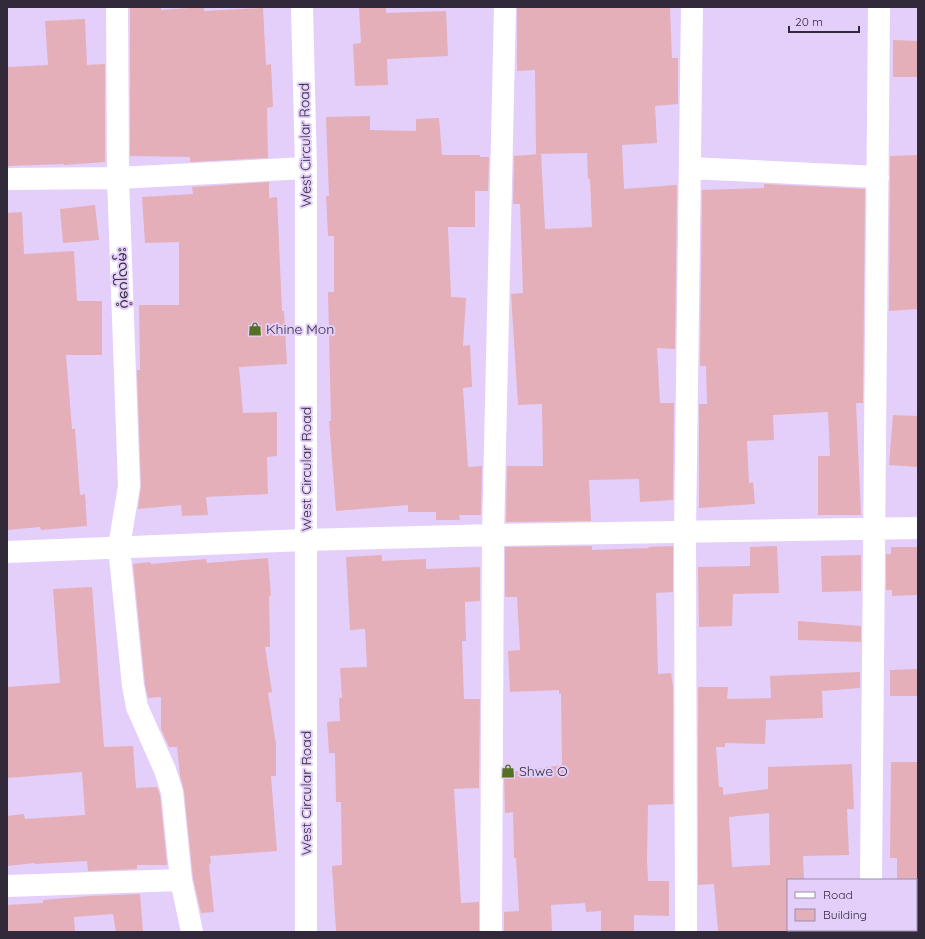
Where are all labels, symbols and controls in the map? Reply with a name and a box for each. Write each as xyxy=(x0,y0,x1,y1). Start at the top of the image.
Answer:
scale bar xyxy=(789,8,859,34)
text: 20 m xyxy=(795,14,823,29)
street label: West Circular Road xyxy=(295,83,315,207)
street label: ဂံ့ဂေါ်လမ်း xyxy=(111,247,133,309)
place label: Khine Mon xyxy=(266,320,334,338)
shop icon: Khine Mon xyxy=(247,321,263,337)
street label: West Circular Road xyxy=(297,407,315,531)
street label: West Circular Road xyxy=(297,731,315,855)
place label: Shwe O xyxy=(519,762,568,780)
shop icon: Shwe O xyxy=(500,763,516,779)
legend xyxy=(787,879,917,931)
text: Road xyxy=(823,887,853,902)
text: Building xyxy=(823,907,867,922)

